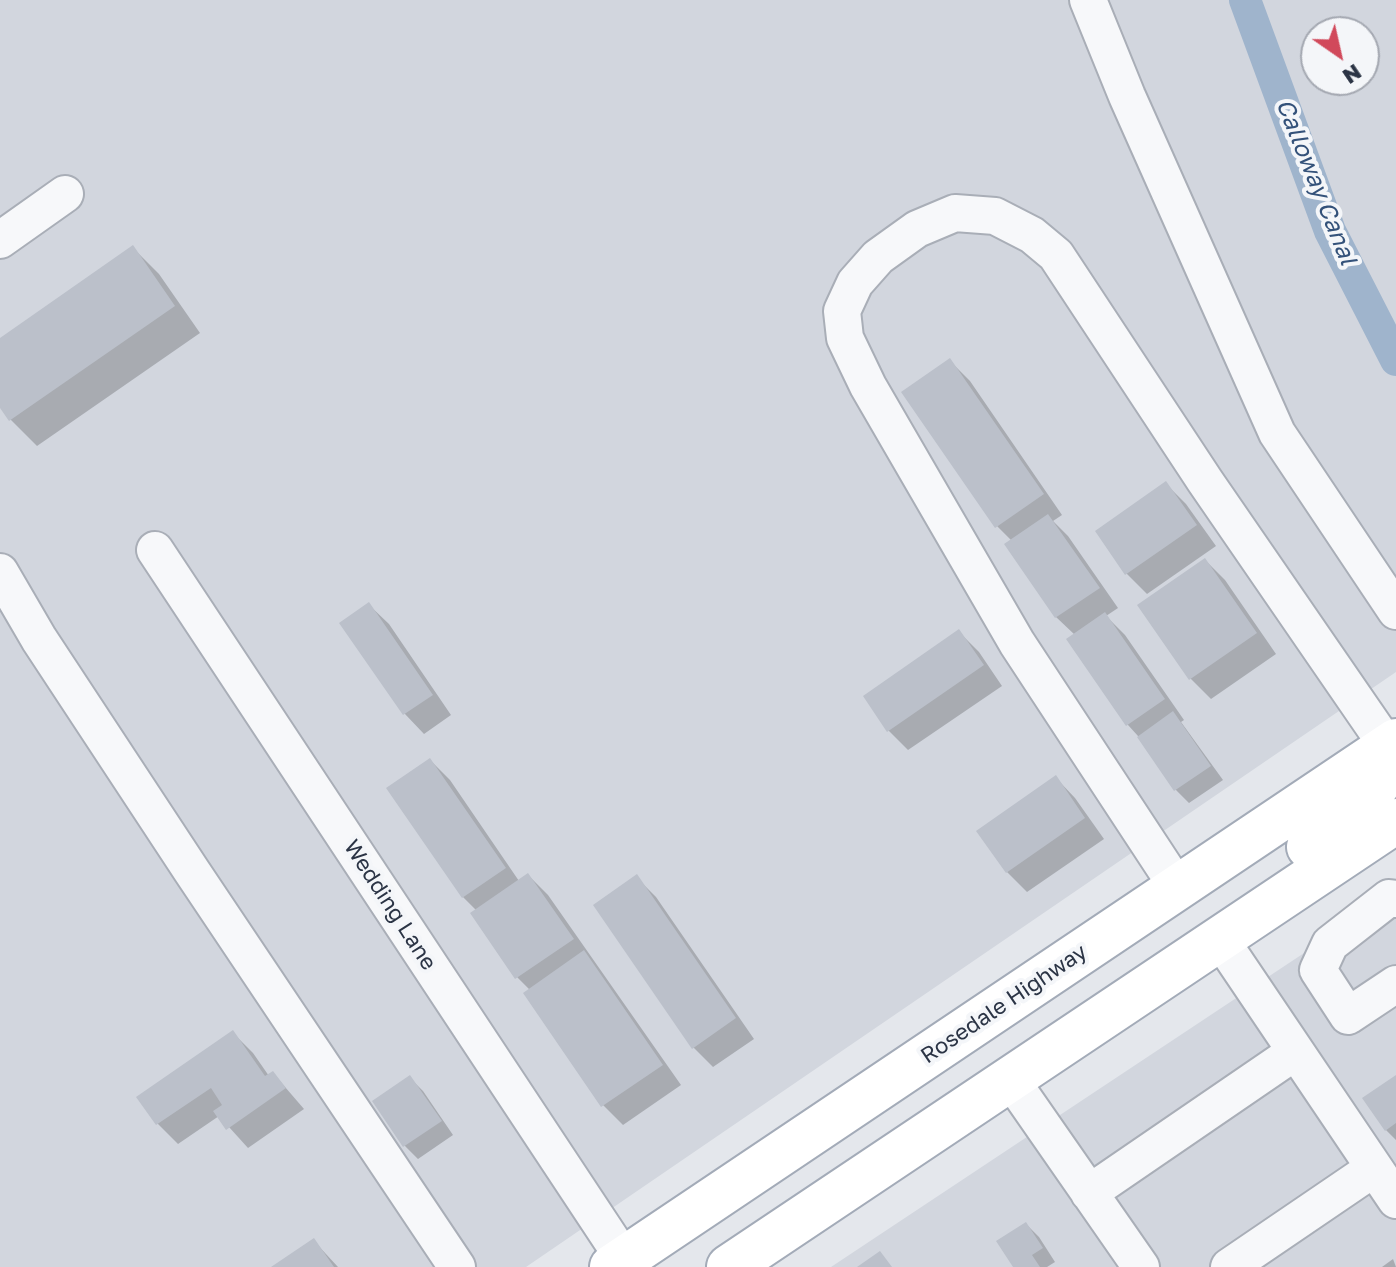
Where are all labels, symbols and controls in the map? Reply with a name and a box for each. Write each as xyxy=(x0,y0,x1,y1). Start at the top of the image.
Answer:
north arrow xyxy=(1300,16,1380,96)
text: N xyxy=(1338,59,1367,91)
water label: Calloway Canal xyxy=(1270,95,1362,269)
street label: Wedding Lane xyxy=(338,835,442,975)
street label: Rosedale Highway xyxy=(916,939,1092,1069)

